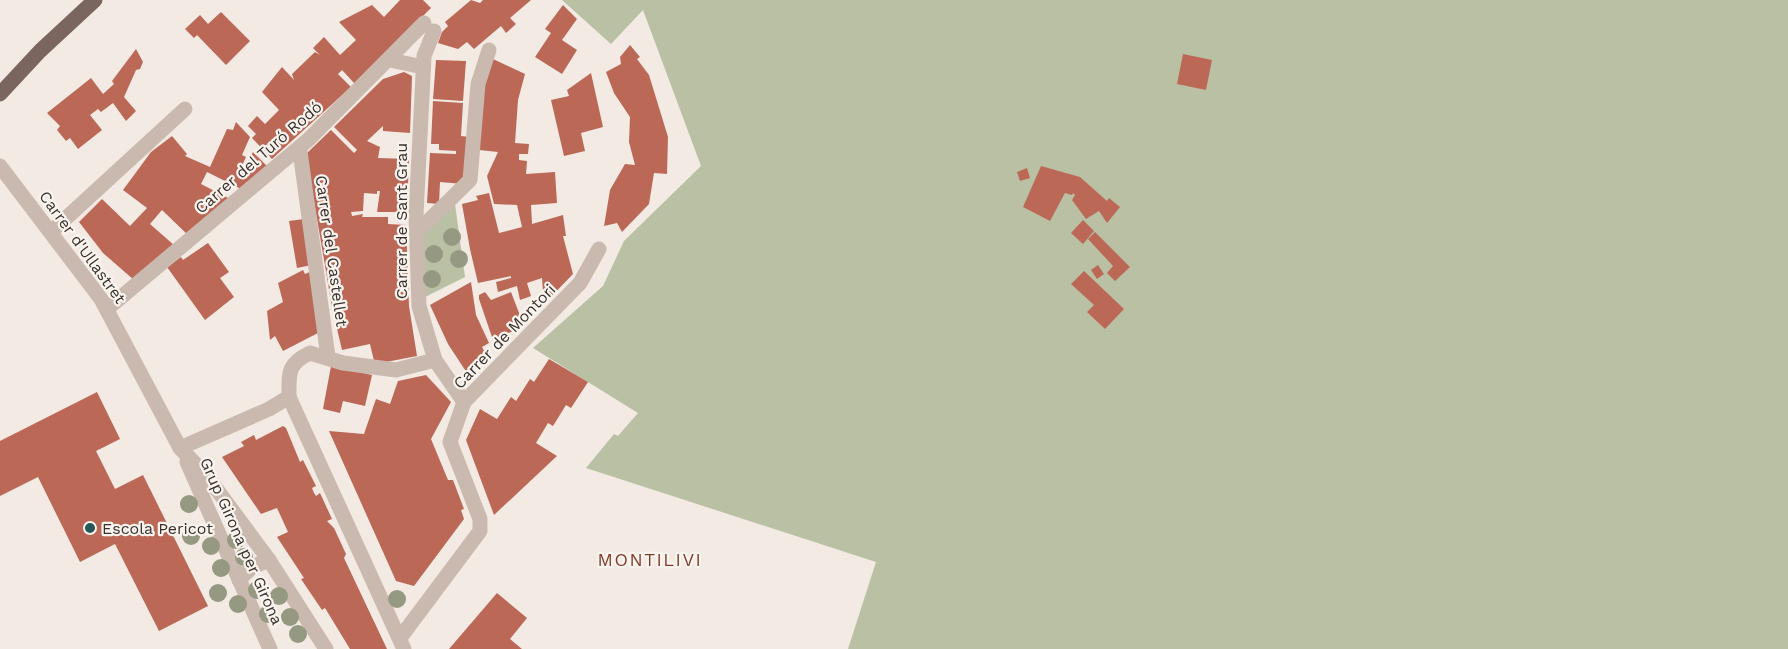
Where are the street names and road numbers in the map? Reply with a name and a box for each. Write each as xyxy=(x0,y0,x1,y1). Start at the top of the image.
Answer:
street label: Carrer del Turó Rodó xyxy=(191,97,326,218)
street label: Carrer de Sant Grau xyxy=(392,143,411,299)
street label: Carrer del Castellet xyxy=(311,174,352,328)
street label: Carrer d'Ullastret xyxy=(35,187,130,308)
street label: Carrer de Montori xyxy=(449,280,559,393)
street label: Grup Girona per Girona xyxy=(196,455,287,628)

